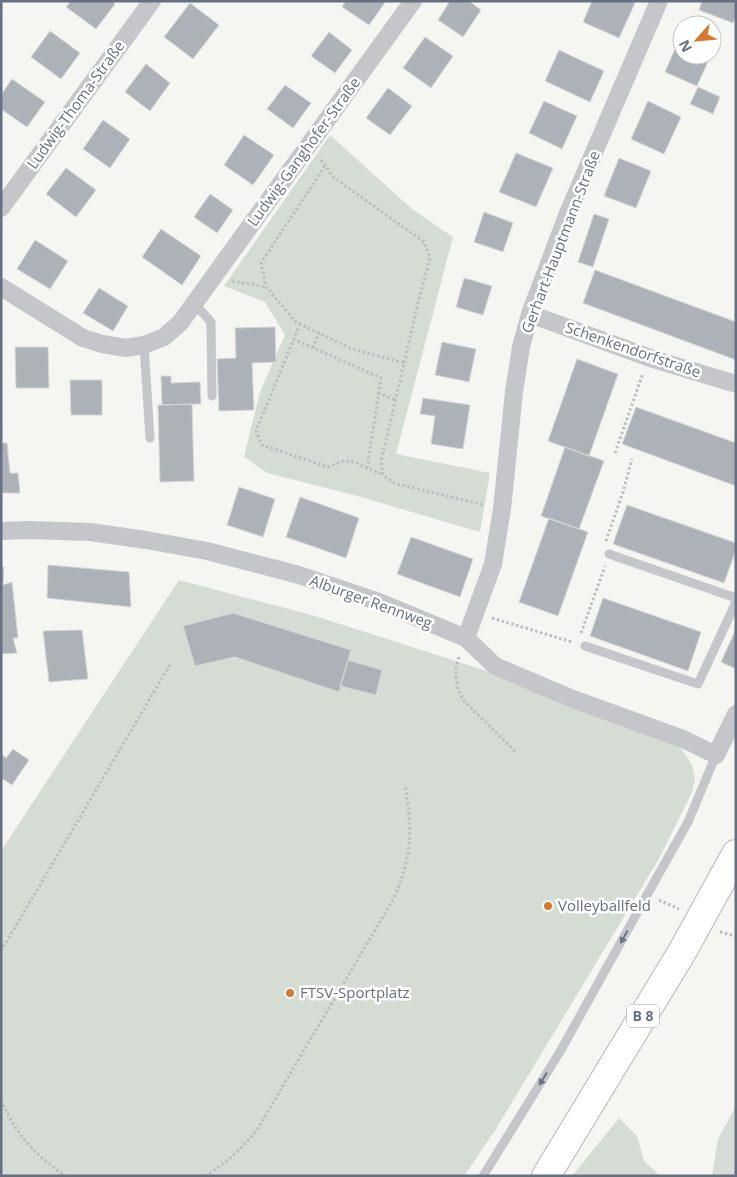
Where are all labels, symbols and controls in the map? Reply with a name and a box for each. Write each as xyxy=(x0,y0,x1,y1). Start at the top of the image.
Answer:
north arrow xyxy=(672,15,722,65)
street label: Ludwig-Thoma-Straße xyxy=(22,36,129,173)
text: N xyxy=(674,37,696,56)
street label: Ludwig-Ganghofer-Straße xyxy=(242,73,364,230)
street label: Gerhart-Hauptmann-Straße xyxy=(516,148,604,336)
street label: Schenkendorfstraße xyxy=(563,317,704,382)
street label: Alburger Rennweg xyxy=(307,570,435,632)
place label: Volleyballfeld xyxy=(558,895,651,915)
marker: Volleyballfeld xyxy=(542,900,554,912)
one-way arrow xyxy=(619,931,628,944)
place label: FTSV-Sportplatz xyxy=(300,982,410,1002)
marker: FTSV-Sportplatz xyxy=(284,987,296,999)
road number: B 8 xyxy=(627,1004,659,1028)
one-way arrow xyxy=(539,1072,548,1085)

